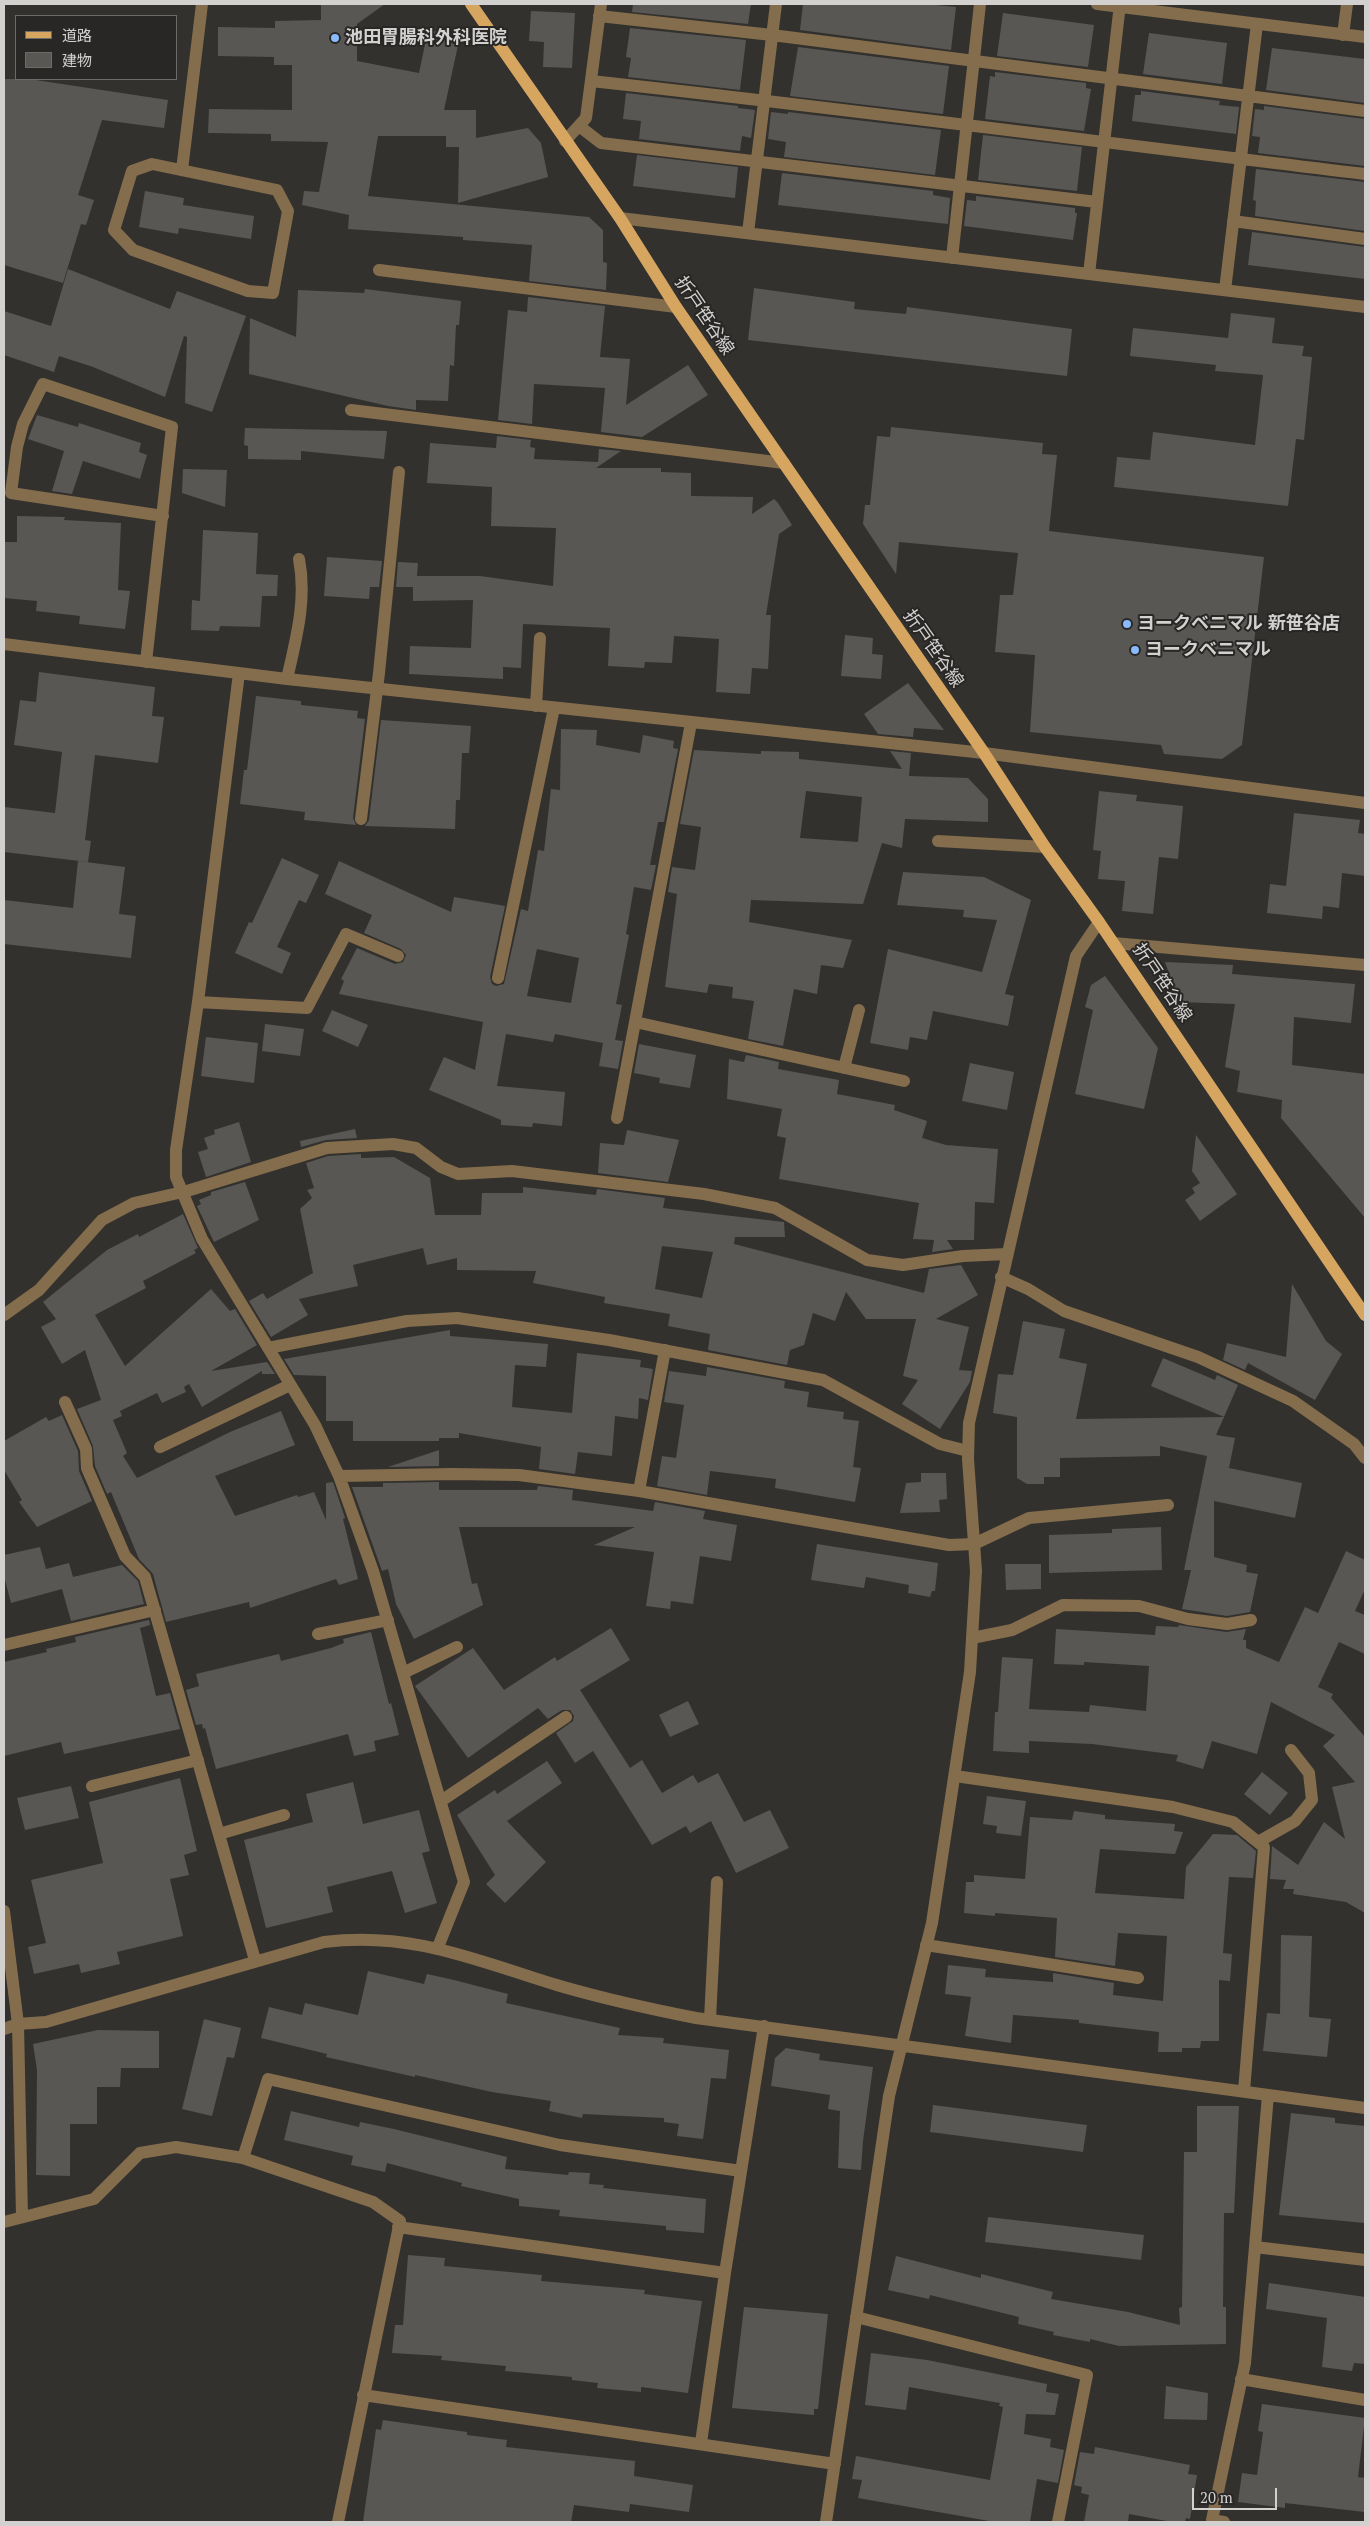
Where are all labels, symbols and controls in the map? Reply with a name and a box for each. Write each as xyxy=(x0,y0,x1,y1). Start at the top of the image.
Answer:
legend xyxy=(15,15,178,80)
text: 道路 xyxy=(62,25,92,45)
place label: 池田胃腸科外科医院 xyxy=(345,27,507,49)
marker: 池田胃腸科外科医院 xyxy=(329,32,341,44)
text: 建物 xyxy=(62,50,92,70)
street label: 折戸笹谷線 xyxy=(670,273,738,359)
street label: 折戸笹谷線 xyxy=(898,606,968,692)
place label: ヨークベニマル 新笹谷店 xyxy=(1137,613,1340,635)
marker: ヨークベニマル 新笹谷店 xyxy=(1121,618,1133,630)
place label: ヨークベニマル xyxy=(1145,639,1271,661)
marker: ヨークベニマル xyxy=(1129,644,1141,656)
street label: 折戸笹谷線 xyxy=(1128,940,1196,1026)
scale bar xyxy=(1194,2478,1279,2510)
text: 20 m xyxy=(1200,2487,1233,2507)

